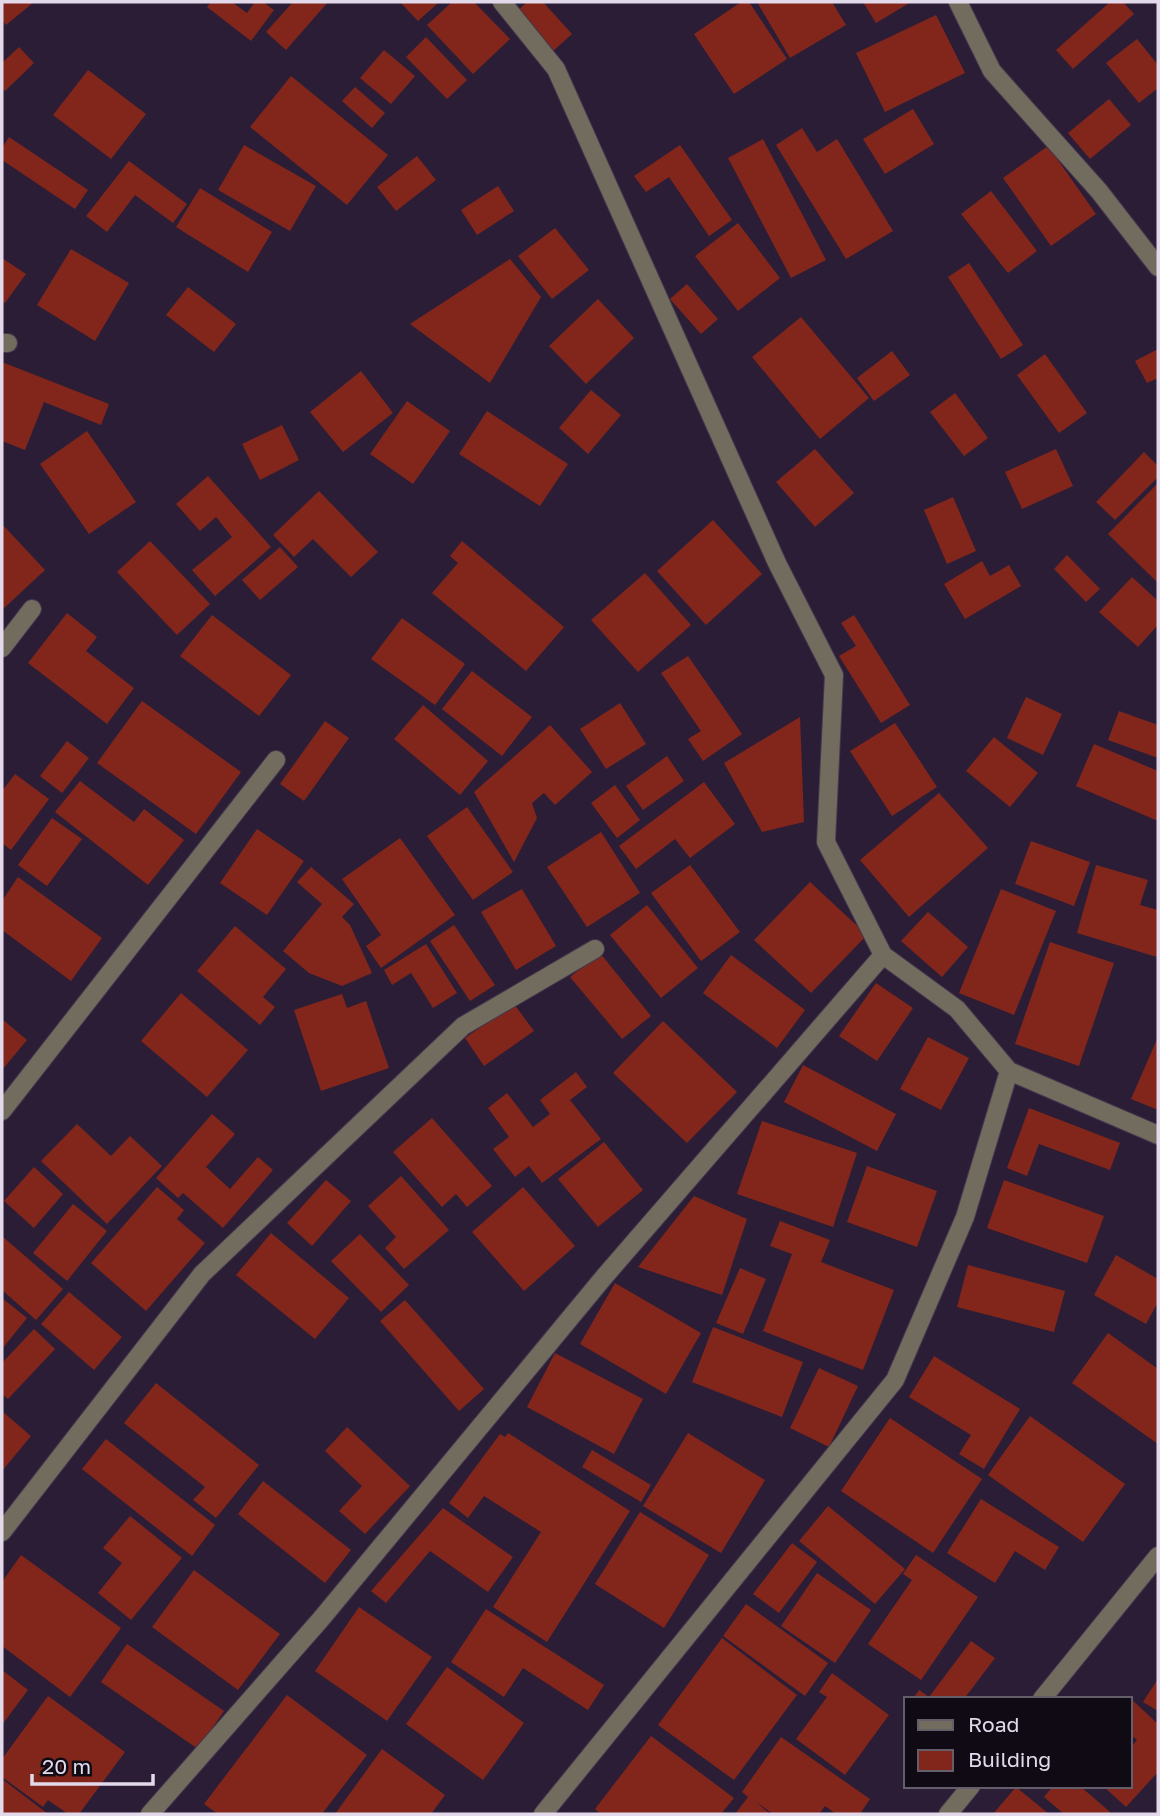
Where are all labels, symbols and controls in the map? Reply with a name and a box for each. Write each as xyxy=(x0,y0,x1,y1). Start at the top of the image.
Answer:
legend xyxy=(904,1697,1132,1788)
text: Road xyxy=(968,1711,1019,1737)
scale bar xyxy=(32,1742,152,1786)
text: Building xyxy=(968,1746,1051,1772)
text: 20 m xyxy=(42,1753,91,1779)

